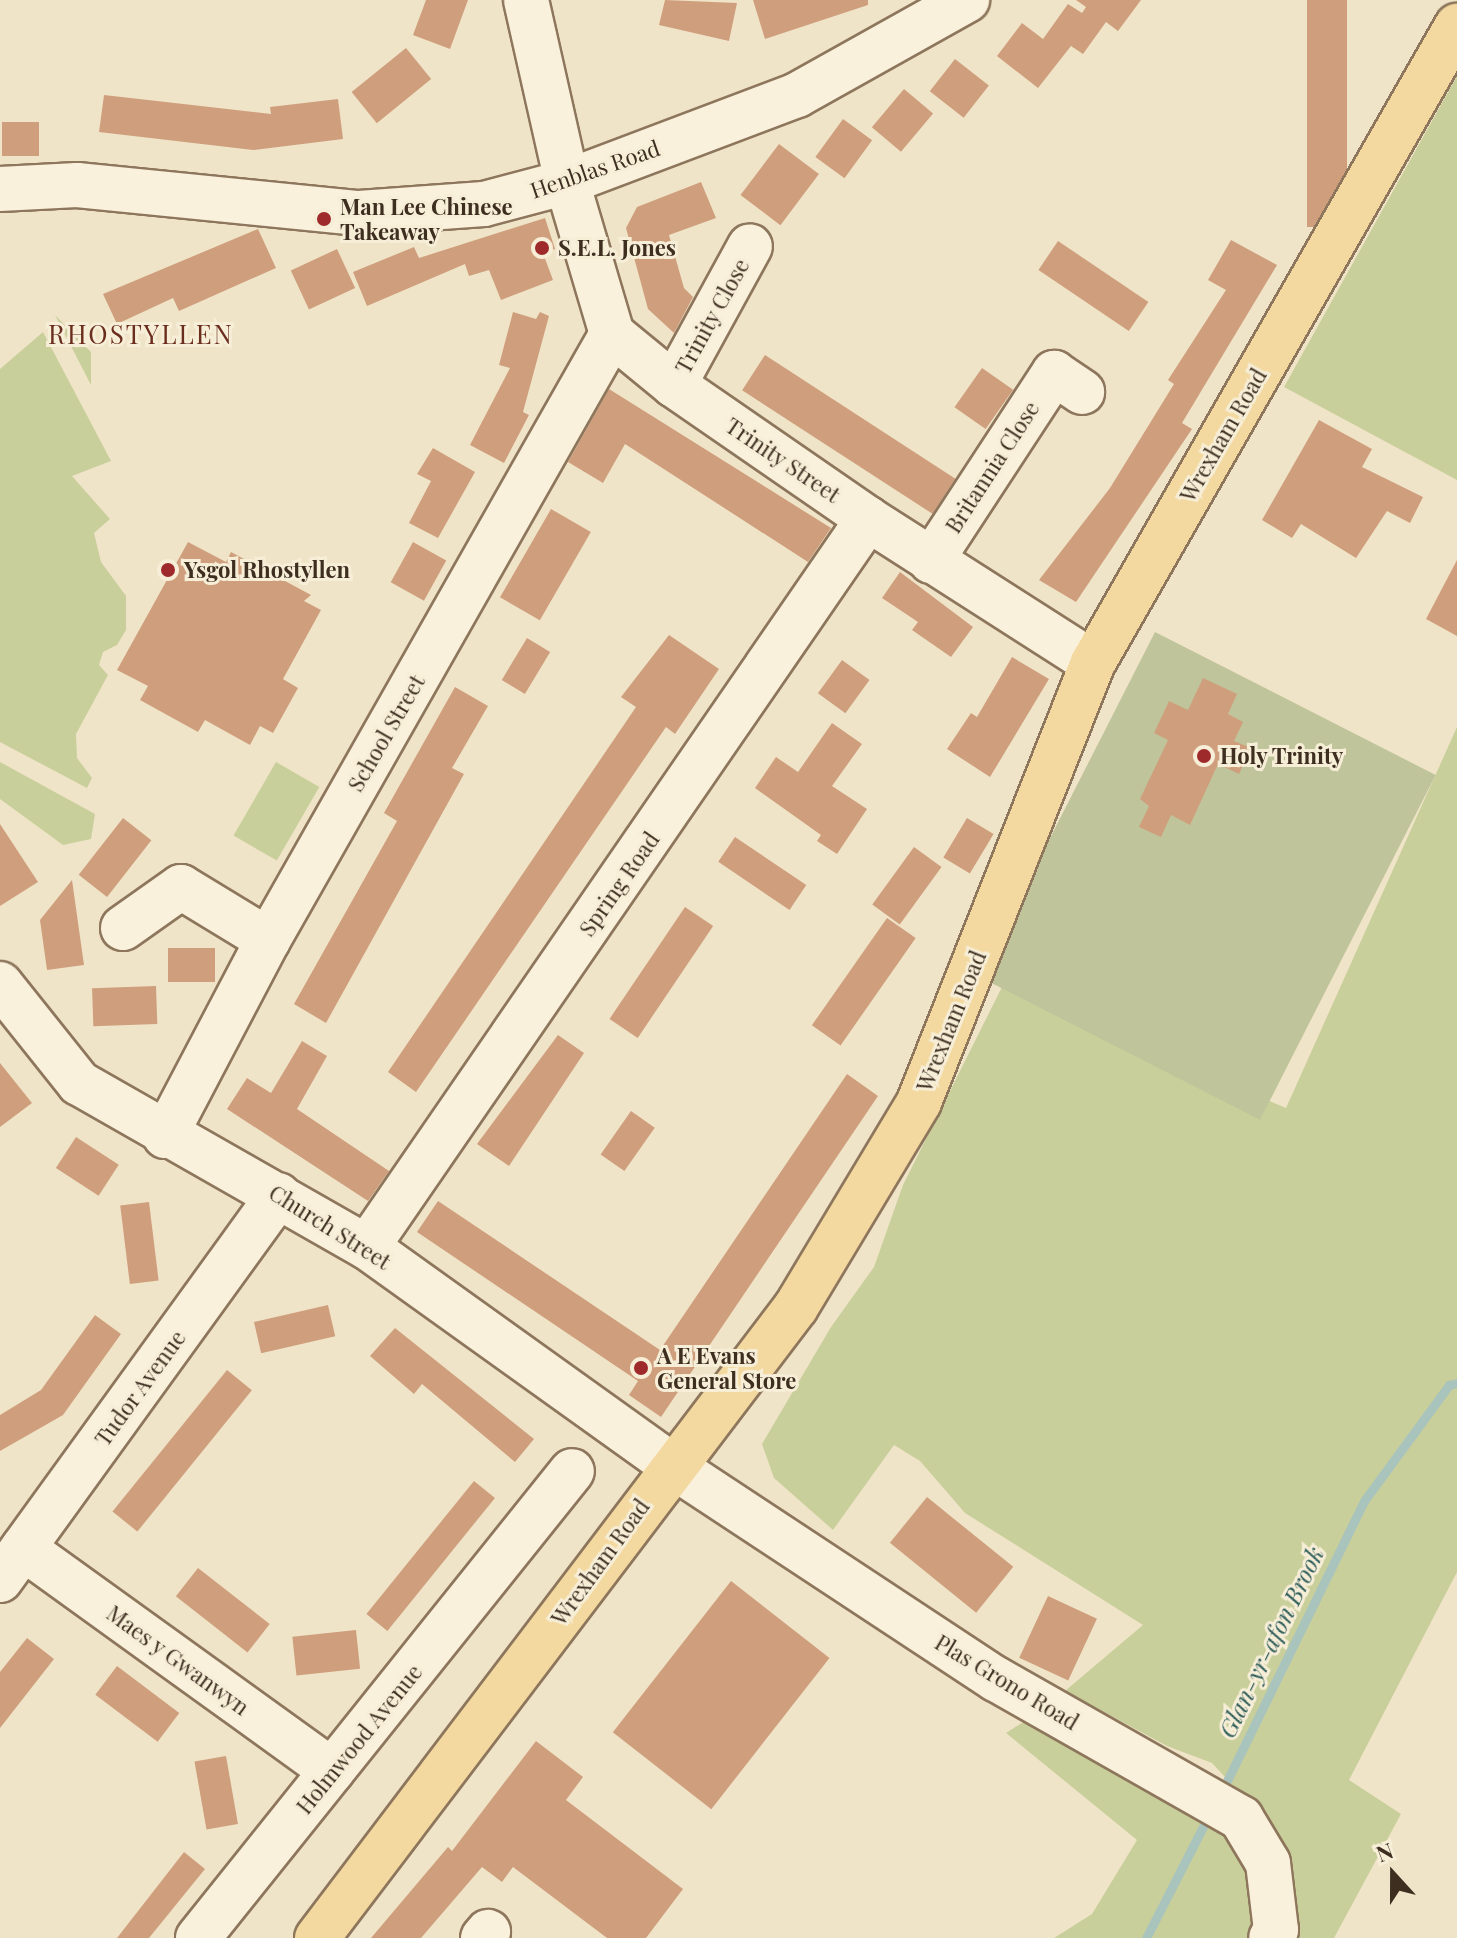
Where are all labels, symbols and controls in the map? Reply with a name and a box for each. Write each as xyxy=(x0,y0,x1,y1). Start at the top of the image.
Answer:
street label: Henblas Road xyxy=(527,134,663,204)
place label: Man Lee Chinese Takeaway xyxy=(340,193,513,244)
marker: Man Lee Chinese Takeaway xyxy=(315,210,333,228)
place label: S.E.L. Jones xyxy=(558,235,676,261)
marker: S.E.L. Jones xyxy=(533,239,551,257)
street label: Trinity Close xyxy=(669,254,755,378)
district label: RHOSTYLLEN xyxy=(48,318,234,350)
street label: Wrexham Road xyxy=(1174,364,1272,506)
street label: Britannia Close xyxy=(940,396,1044,538)
street label: Trinity Street xyxy=(721,412,845,508)
place label: Ysgol Rhostyllen xyxy=(184,557,350,583)
marker: Ysgol Rhostyllen xyxy=(159,561,177,579)
street label: School Street xyxy=(342,670,430,796)
place label: Holy Trinity xyxy=(1220,743,1344,769)
marker: Holy Trinity xyxy=(1195,747,1213,765)
street label: Spring Road xyxy=(573,827,665,941)
street label: Wrexham Road xyxy=(911,947,991,1095)
street label: Church Street xyxy=(264,1179,396,1275)
street label: Tudor Avenue xyxy=(89,1325,191,1451)
place label: A E Evans General Store xyxy=(657,1342,796,1394)
marker: A E Evans General Store xyxy=(632,1359,650,1377)
street label: Wrexham Road xyxy=(545,1494,655,1630)
water label: Glan-yr-afon Brook xyxy=(1212,1542,1330,1742)
street label: Maes y Gwanwyn xyxy=(101,1599,255,1721)
street label: Plas Grono Road xyxy=(930,1629,1084,1735)
street label: Holmwood Avenue xyxy=(290,1659,428,1819)
north arrow xyxy=(1353,1834,1433,1914)
text: N xyxy=(1372,1835,1397,1868)

